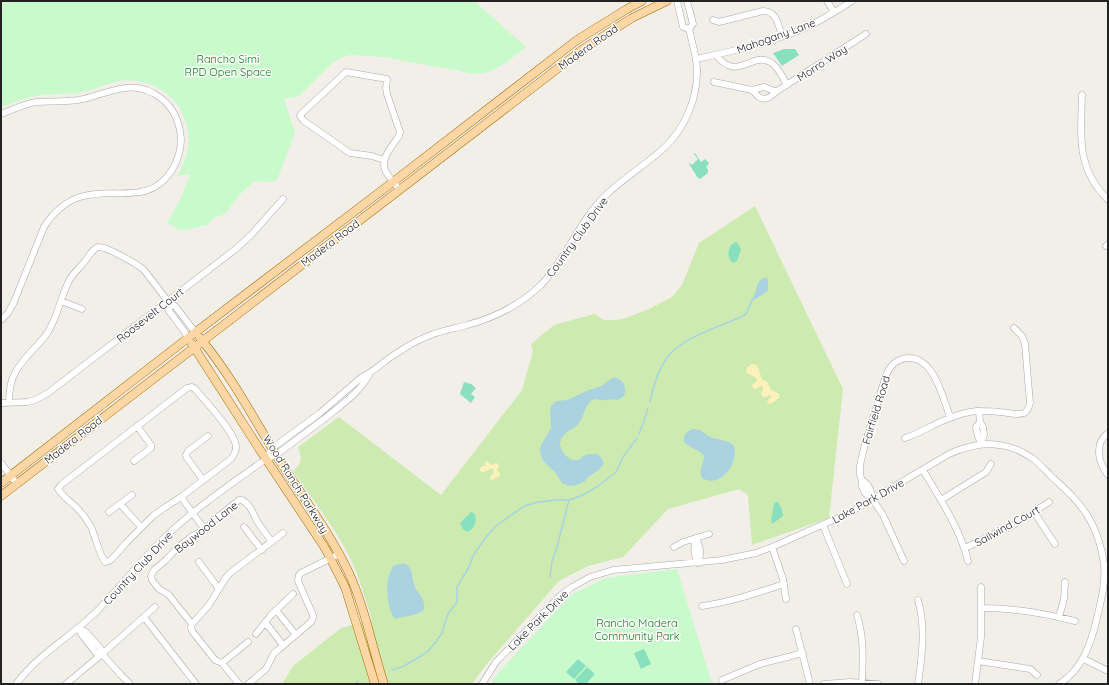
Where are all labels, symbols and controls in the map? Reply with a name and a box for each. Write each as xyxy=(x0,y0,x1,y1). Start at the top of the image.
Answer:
street label: Mahogany Lane xyxy=(735,15,817,57)
street label: Madera Road xyxy=(555,21,621,73)
street label: Morro Way xyxy=(794,42,850,84)
park label: Rancho Simi RPD Open Space xyxy=(185,52,271,79)
street label: Country Club Drive xyxy=(543,194,611,280)
street label: Madera Road xyxy=(298,216,362,270)
street label: Roosevelt Court xyxy=(114,284,187,346)
street label: Fairfield Road xyxy=(859,374,893,446)
street label: Madera Road xyxy=(41,413,105,467)
street label: Wood Ranch Parkway xyxy=(260,432,332,536)
street label: Lake Park Drive xyxy=(830,475,906,527)
street label: Baywood Lane xyxy=(172,498,240,556)
street label: Sailwind Court xyxy=(972,502,1042,550)
street label: Country Club Drive xyxy=(100,528,176,608)
street label: Lake Park Drive xyxy=(505,587,571,653)
park label: Rancho Madera Community Park xyxy=(594,616,680,643)

